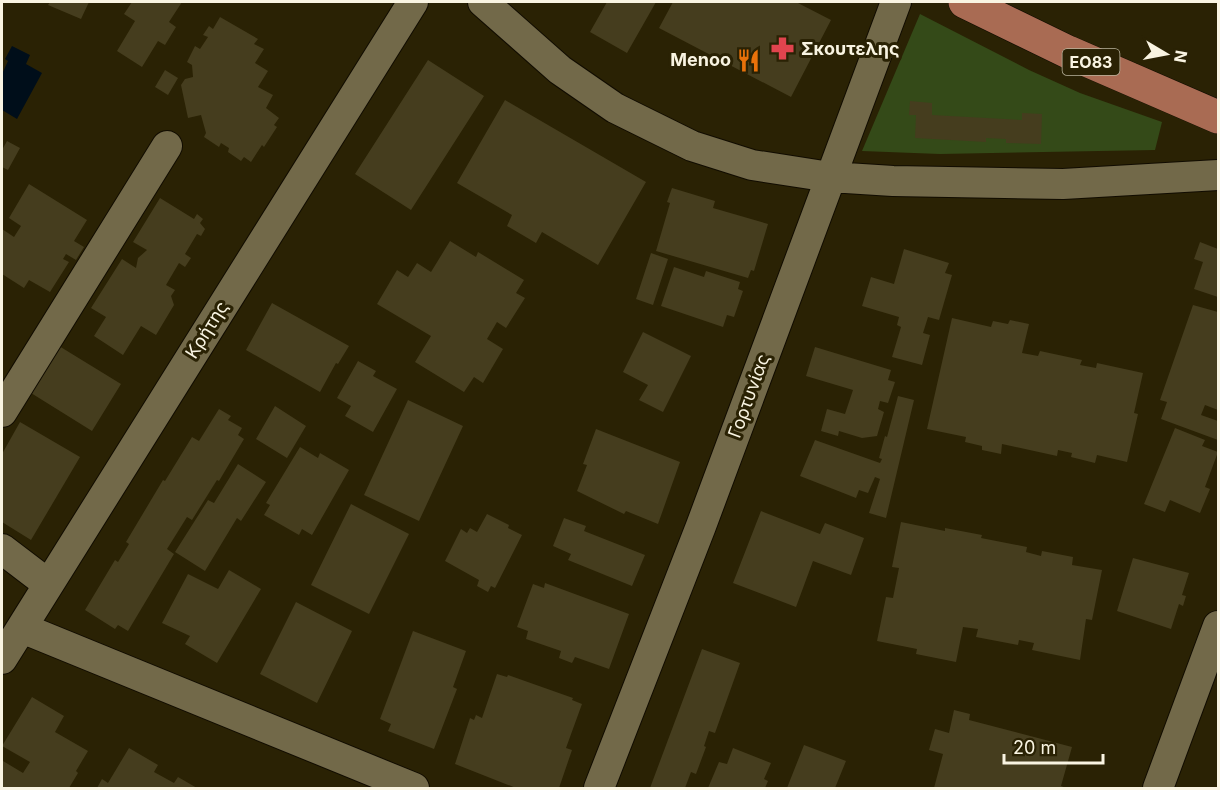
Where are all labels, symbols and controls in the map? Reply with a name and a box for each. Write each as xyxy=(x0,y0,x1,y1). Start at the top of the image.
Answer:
north arrow xyxy=(1136,24,1196,84)
pharmacy icon: Σκουτελης xyxy=(770,36,796,62)
place label: Σκουτελης xyxy=(801,38,900,59)
restaurant icon: Menoo xyxy=(736,47,762,73)
place label: Menoo xyxy=(670,49,731,70)
road number: ΕΟ83 xyxy=(1062,49,1120,75)
text: N xyxy=(1170,49,1192,64)
street label: Κρήτης xyxy=(181,297,232,362)
street label: Γορτυνίας xyxy=(724,351,773,441)
scale bar xyxy=(1004,727,1103,765)
text: 20 m xyxy=(1013,737,1056,758)

